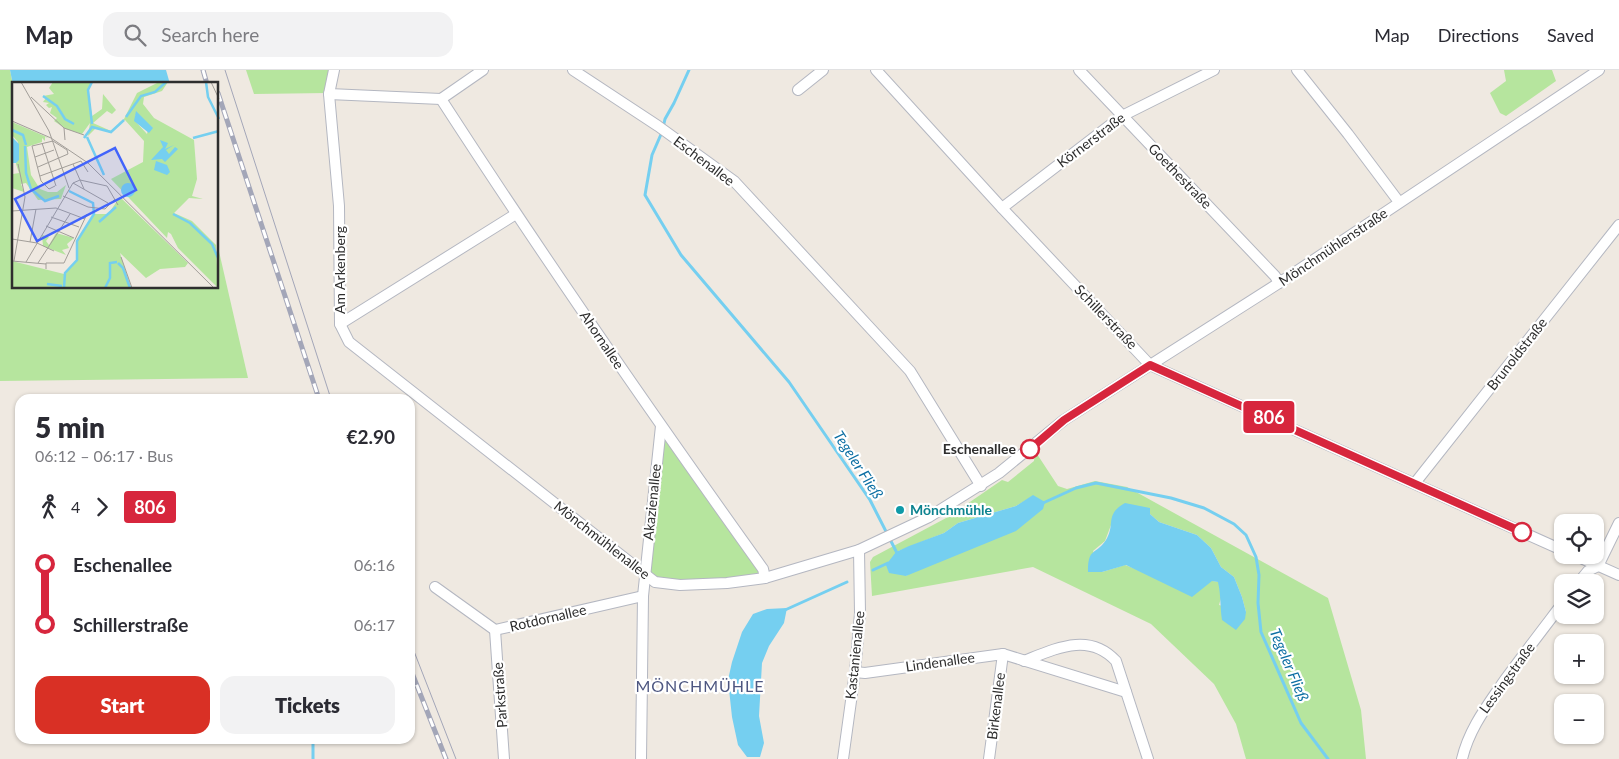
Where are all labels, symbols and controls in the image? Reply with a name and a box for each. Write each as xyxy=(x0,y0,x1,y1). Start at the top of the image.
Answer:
search box xyxy=(103,12,453,57)
text: Map xyxy=(25,20,73,49)
icon: search xyxy=(121,21,149,49)
text: Search here xyxy=(161,23,259,46)
text: Map xyxy=(1374,24,1410,46)
text: Directions xyxy=(1438,24,1519,46)
text: Saved xyxy=(1547,24,1594,46)
inset map xyxy=(12,82,219,289)
street label: Körnerstraße xyxy=(1053,109,1128,171)
street label: Eschenallee xyxy=(670,132,738,189)
street label: Goethestraße xyxy=(1145,139,1216,212)
street label: Mönchmühlenstraße xyxy=(1275,204,1390,289)
street label: Am Arkenberg xyxy=(331,226,348,314)
street label: Schillerstraße xyxy=(1071,281,1141,352)
street label: Ahornallee xyxy=(577,307,628,372)
street label: Brunoldstraße xyxy=(1483,314,1550,393)
line badge: 806 xyxy=(1240,401,1298,433)
text: 806 xyxy=(1253,406,1285,428)
text: 5 min xyxy=(35,410,105,444)
text: €2.90 xyxy=(346,425,395,448)
water label: Tegeler Fließ xyxy=(830,427,888,502)
marker: Eschenallee xyxy=(1020,439,1040,459)
place label: Eschenallee xyxy=(943,440,1017,457)
text: 06:12 – 06:17 · Bus xyxy=(35,446,173,465)
street label: Akazienallee xyxy=(639,463,664,541)
icon: walk xyxy=(35,493,63,521)
icon: forward xyxy=(88,493,116,521)
text: 806 xyxy=(134,496,166,518)
text: 4 xyxy=(71,497,80,516)
street label: Mönchmühlenallee xyxy=(551,497,654,582)
place label: Mönchmühle xyxy=(910,501,993,518)
marker: Mönchmühle xyxy=(894,504,906,516)
map controls xyxy=(1554,514,1604,744)
button: locate xyxy=(1554,514,1604,564)
unlabelled marker xyxy=(1512,522,1532,542)
text: Eschenallee xyxy=(73,553,172,576)
text: 06:16 xyxy=(354,555,395,574)
button: layers xyxy=(1554,574,1604,624)
street label: Rotdornallee xyxy=(508,600,588,635)
street label: Kastanienallee xyxy=(841,610,868,700)
text: Schillerstraße xyxy=(73,613,188,636)
text: 06:17 xyxy=(354,615,395,634)
water label: Tegeler Fließ xyxy=(1267,626,1313,704)
button: + xyxy=(1554,634,1604,684)
street label: Lessingstraße xyxy=(1475,639,1538,716)
street label: Lindenallee xyxy=(904,648,976,675)
street label: Parkstraße xyxy=(489,662,510,728)
street label: Birkenallee xyxy=(983,671,1008,741)
button: Start xyxy=(35,676,210,734)
button: Tickets xyxy=(220,676,395,734)
district label: MÖNCHMÜHLE xyxy=(635,676,765,695)
button: − xyxy=(1554,694,1604,744)

